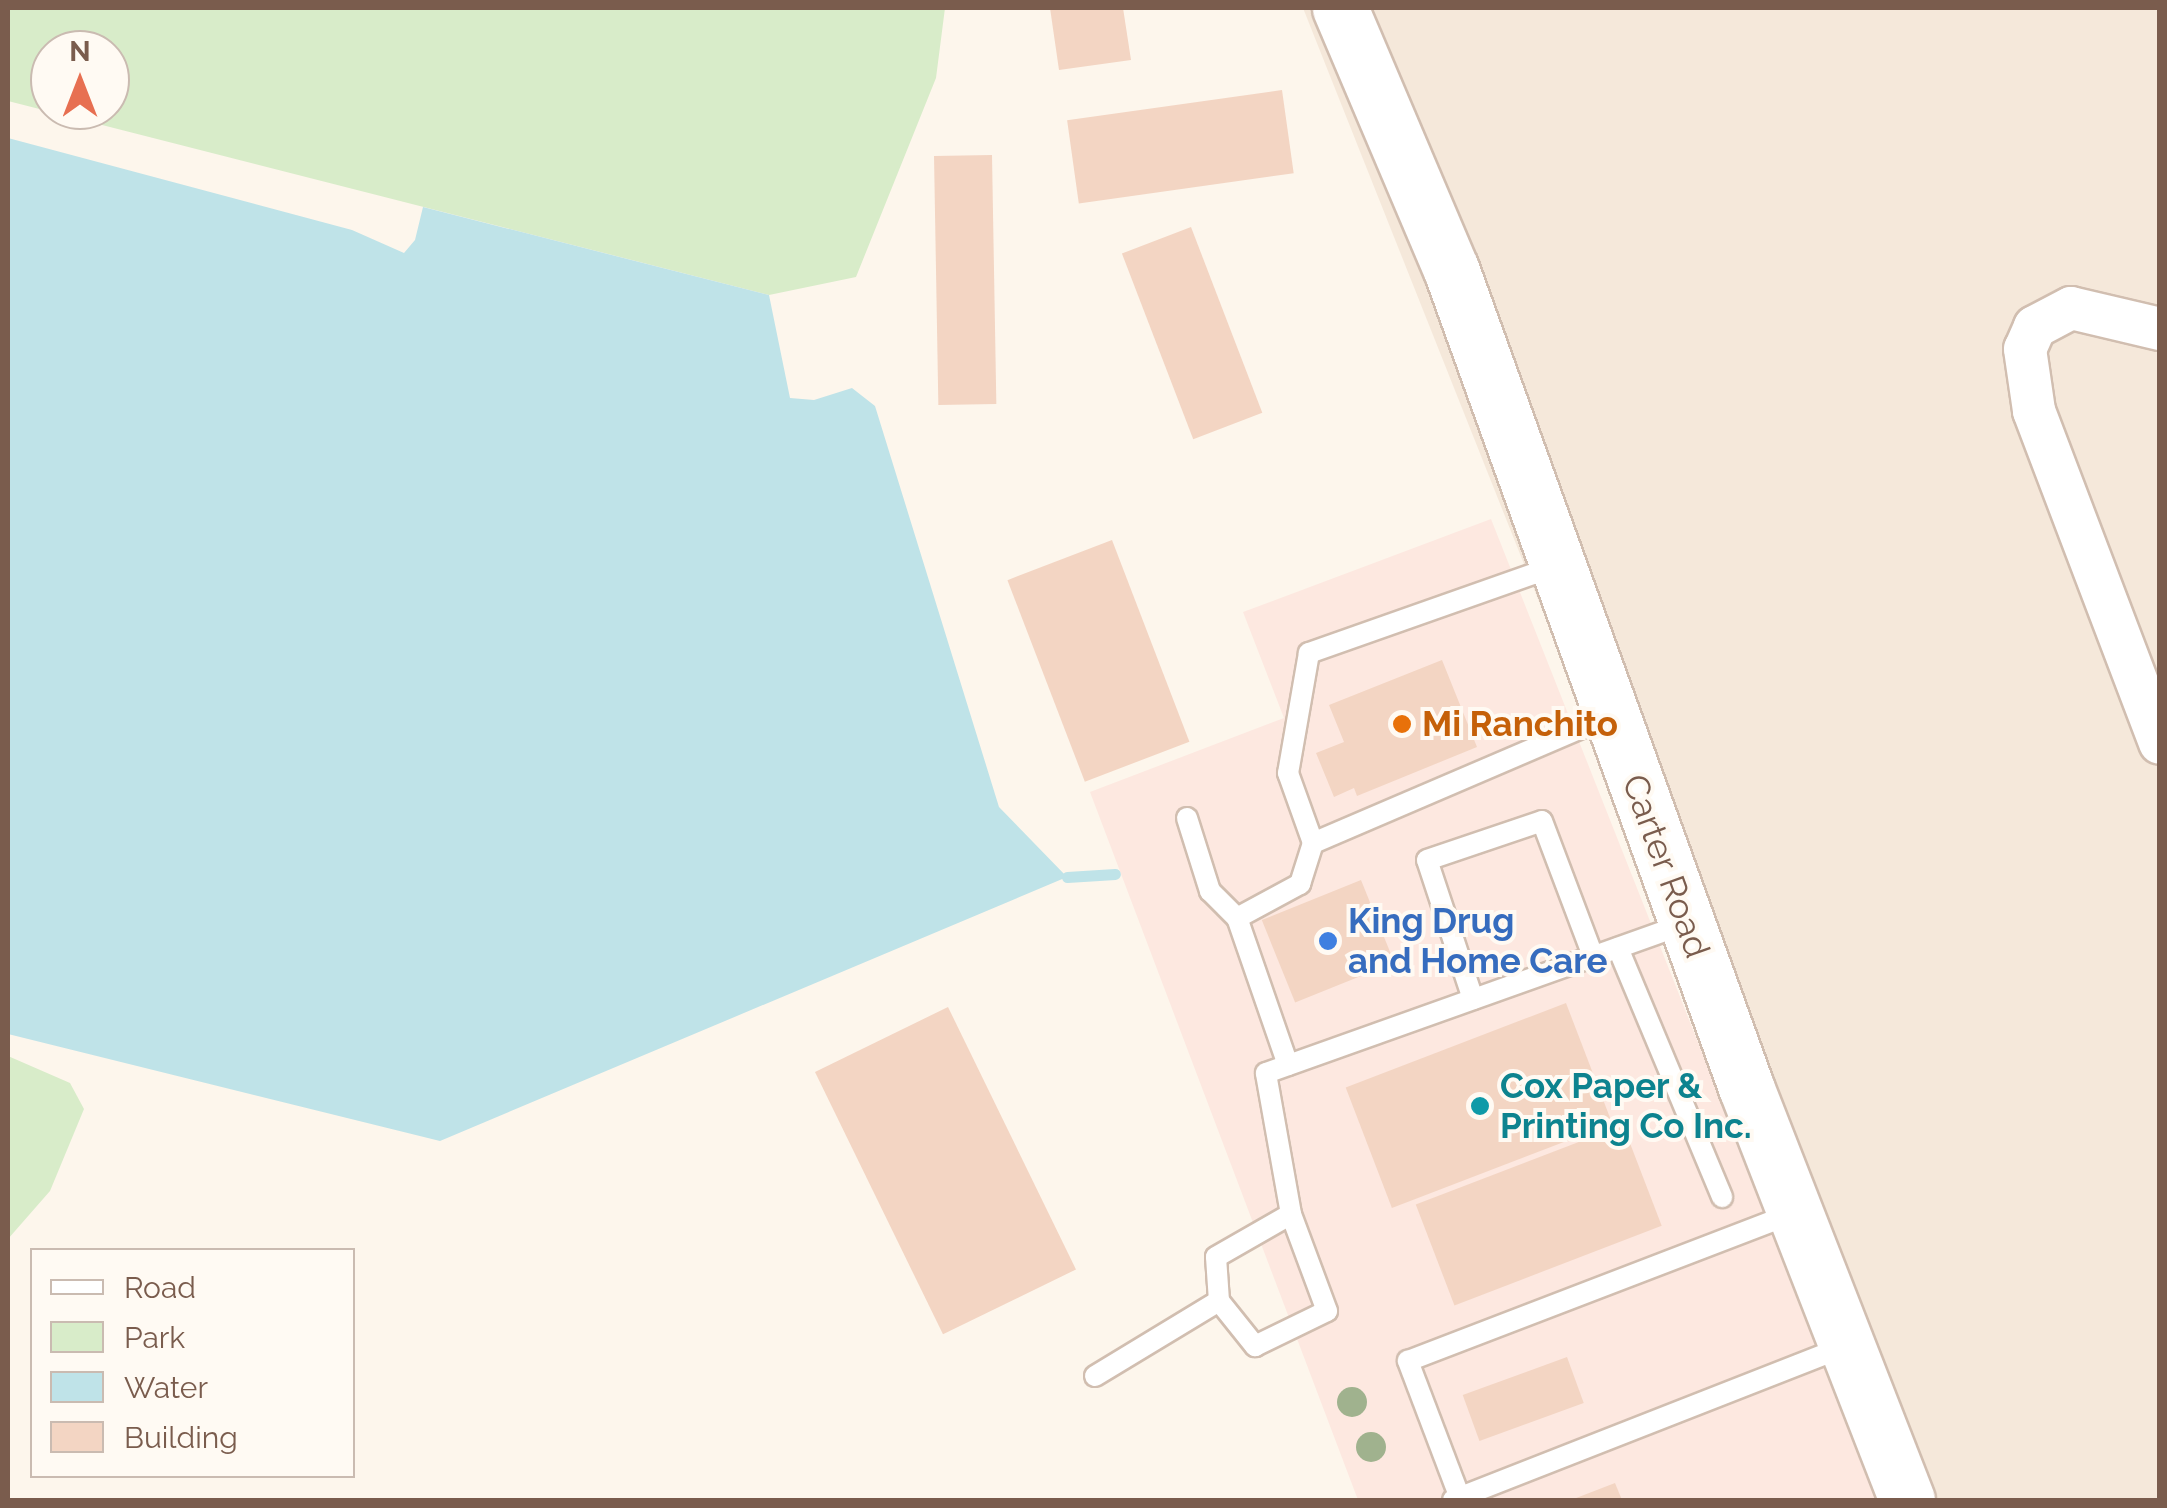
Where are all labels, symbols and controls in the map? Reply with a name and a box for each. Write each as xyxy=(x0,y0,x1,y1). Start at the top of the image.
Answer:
north arrow xyxy=(30,30,130,130)
text: N xyxy=(69,35,91,68)
place label: Mi Ranchito xyxy=(1422,703,1618,745)
marker: Mi Ranchito xyxy=(1391,713,1413,735)
street label: Carter Road xyxy=(1613,768,1719,964)
place label: King Drug and Home Care xyxy=(1348,900,1608,982)
marker: King Drug and Home Care xyxy=(1317,930,1339,952)
place label: Cox Paper & Printing Co Inc. xyxy=(1500,1065,1752,1147)
marker: Cox Paper & Printing Co Inc. xyxy=(1469,1095,1491,1117)
legend xyxy=(30,1248,355,1478)
text: Road xyxy=(124,1270,196,1305)
text: Park xyxy=(124,1320,185,1355)
text: Water xyxy=(124,1370,208,1405)
text: Building xyxy=(124,1420,238,1455)

